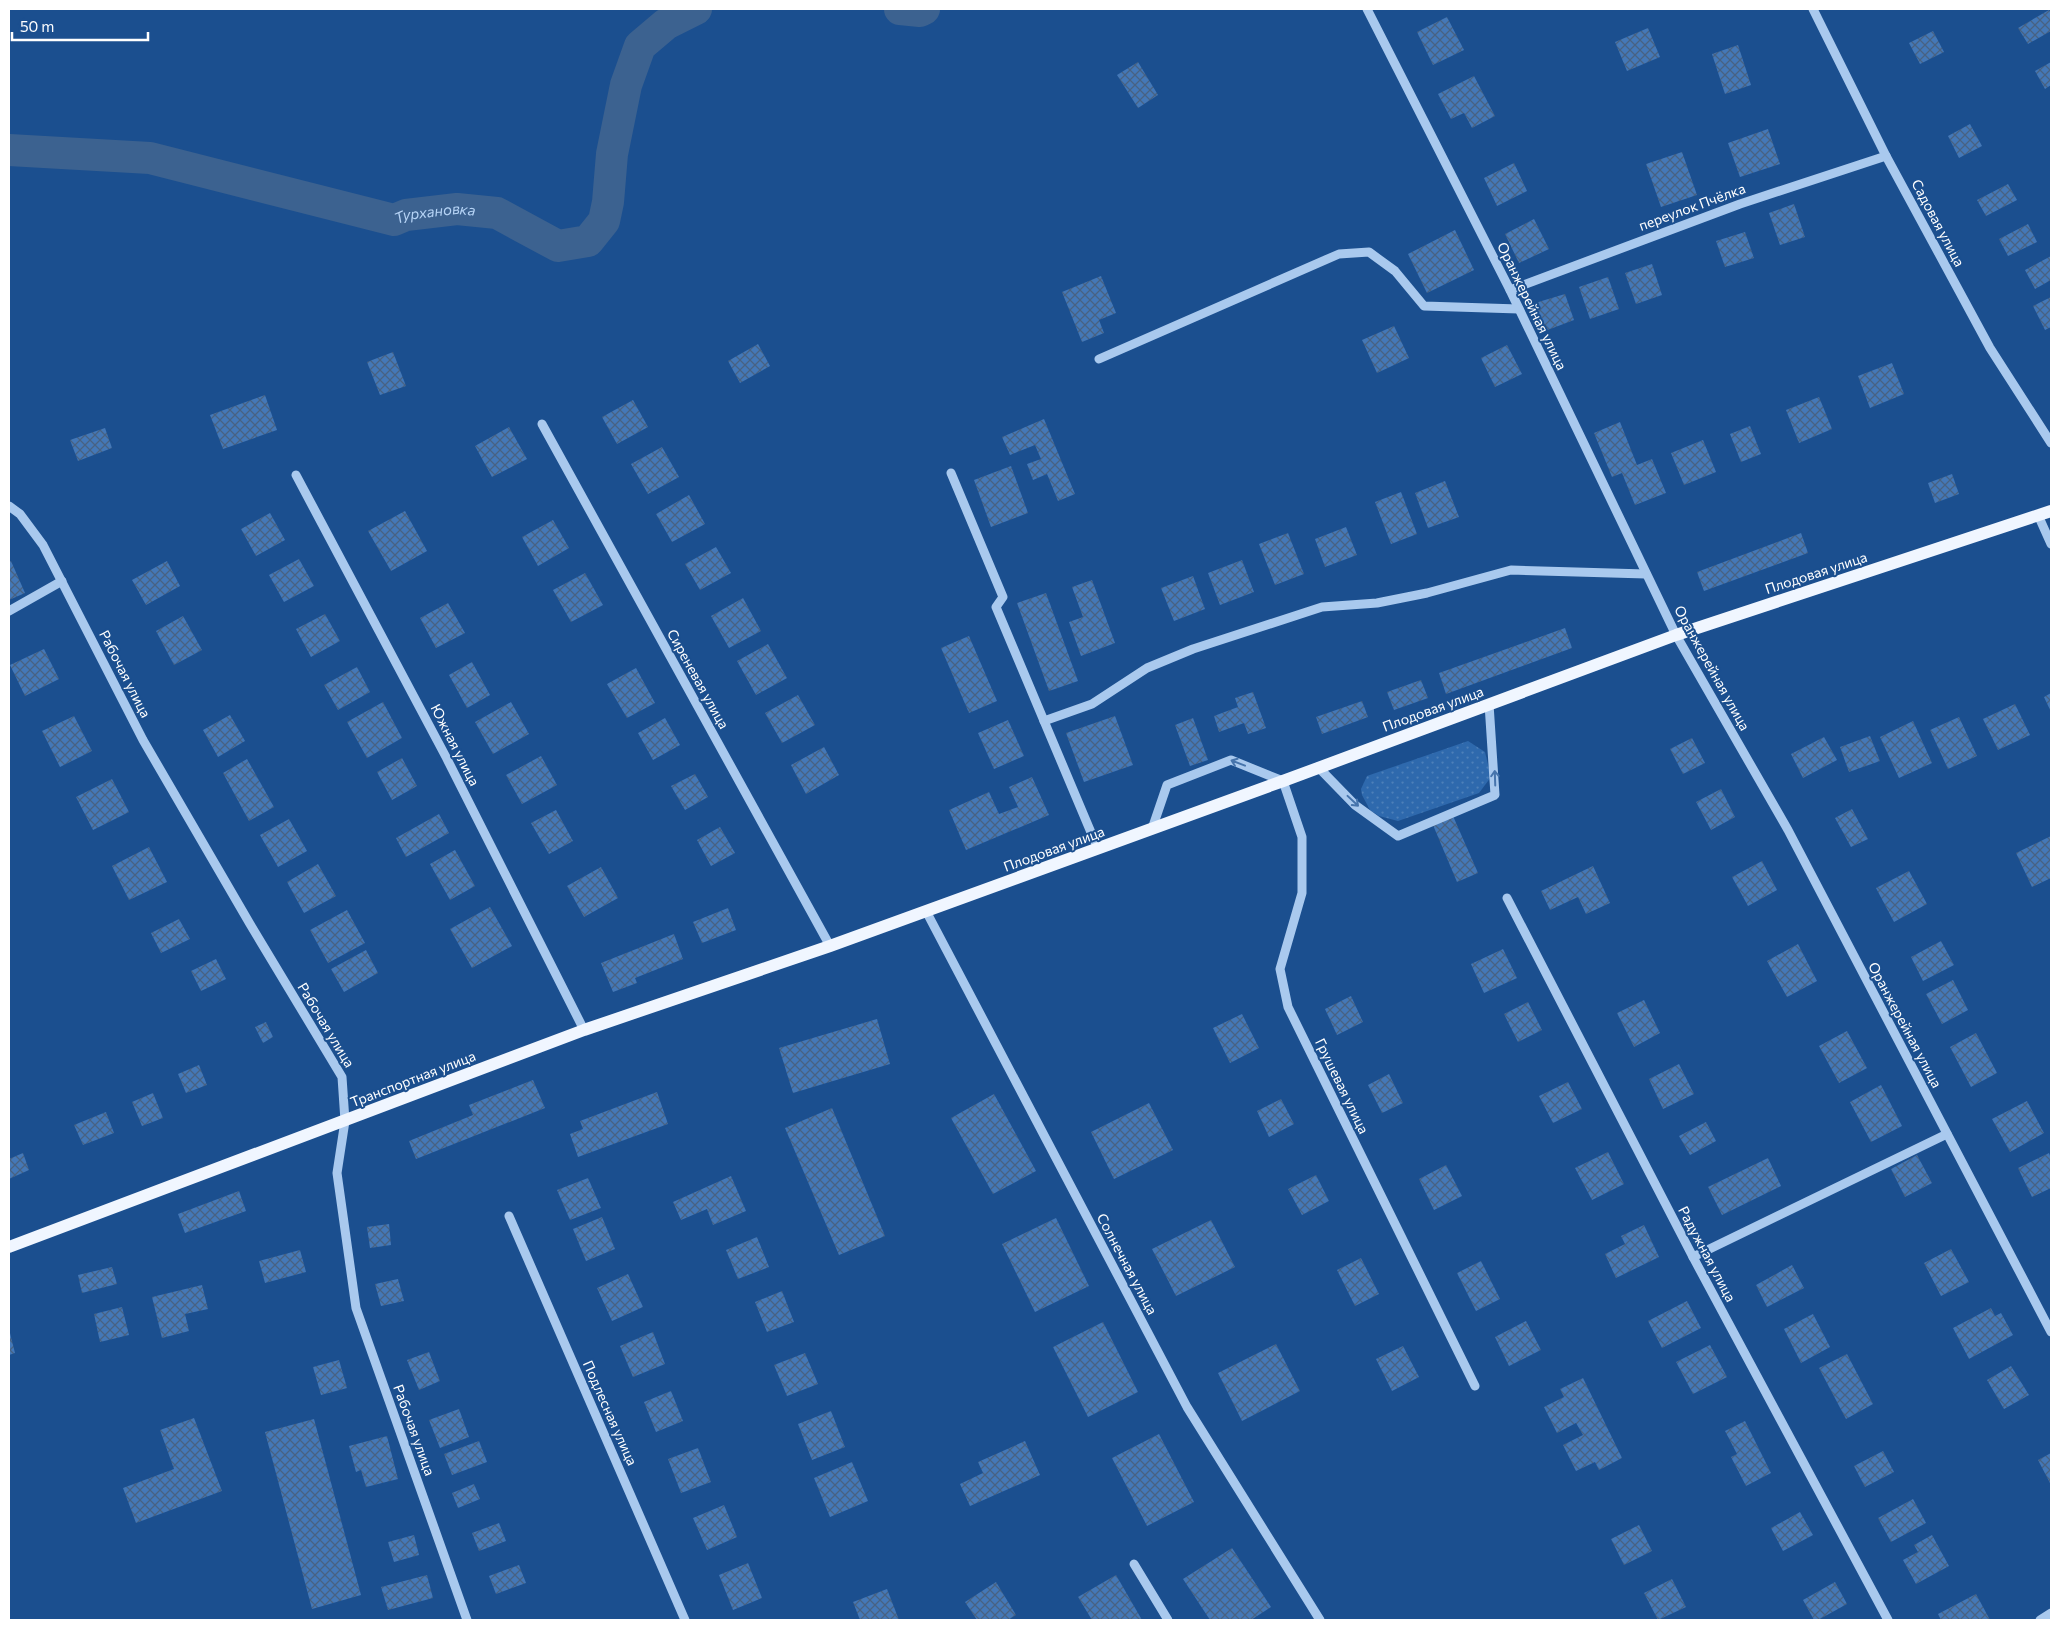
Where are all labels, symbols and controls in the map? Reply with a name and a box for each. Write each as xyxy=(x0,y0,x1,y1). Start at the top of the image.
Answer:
scale bar xyxy=(12,10,149,42)
text: 50 m xyxy=(20,17,54,35)
street label: Садовая улица xyxy=(1908,176,1969,269)
street label: переулок Пчёлка xyxy=(1636,179,1747,234)
water label: Турхановка xyxy=(391,199,477,227)
street label: Оранжерейная улица xyxy=(1494,239,1571,373)
street label: Плодовая улица xyxy=(1763,548,1869,597)
street label: Оранжерейная улица xyxy=(1671,602,1754,733)
street label: Сиреневая улица xyxy=(664,626,733,732)
street label: Рабочая улица xyxy=(96,627,155,720)
street label: Плодовая улица xyxy=(1380,682,1486,735)
street label: Южная улица xyxy=(427,701,483,789)
one-way arrow xyxy=(1231,758,1246,767)
one-way arrow xyxy=(1490,770,1500,786)
one-way arrow xyxy=(1346,795,1359,807)
street label: Плодовая улица xyxy=(1001,822,1107,875)
street label: Оранжерейная улица xyxy=(1865,959,1946,1091)
street label: Рабочая улица xyxy=(294,979,358,1070)
street label: Грушевая улица xyxy=(1312,1035,1373,1136)
street label: Транспортная улица xyxy=(348,1047,478,1110)
street label: Радужная улица xyxy=(1675,1203,1740,1305)
street label: Солнечная улица xyxy=(1094,1210,1161,1317)
street label: Подлесная улица xyxy=(580,1358,641,1468)
street label: Рабочая улица xyxy=(390,1382,439,1478)

